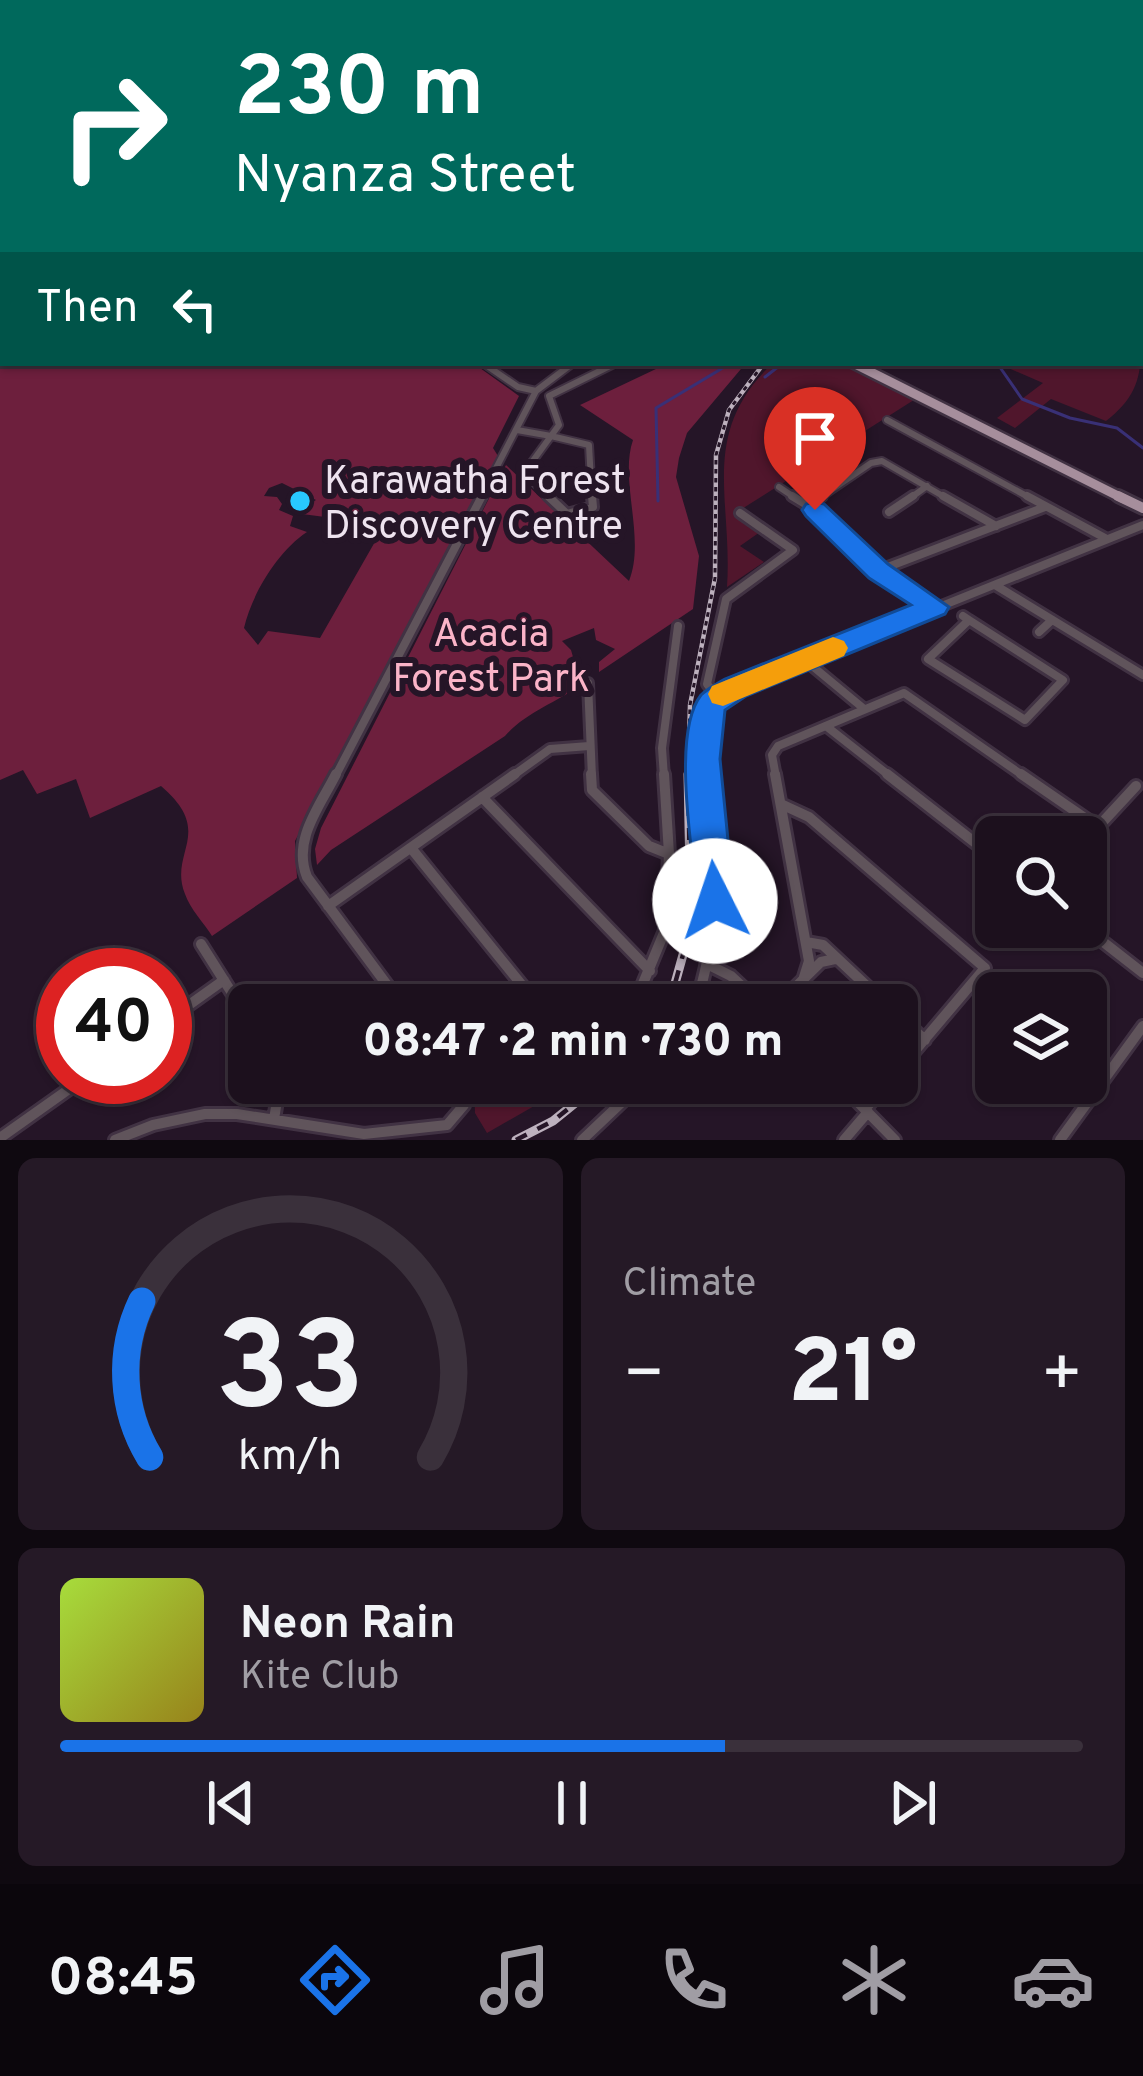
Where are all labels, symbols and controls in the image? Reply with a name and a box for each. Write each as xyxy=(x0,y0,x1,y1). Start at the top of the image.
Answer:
text: 230 m xyxy=(234,39,484,145)
icon: right xyxy=(36,48,192,204)
text: Nyanza Street xyxy=(234,143,576,212)
icon: left xyxy=(162,276,228,342)
text: Then xyxy=(36,281,138,338)
pin xyxy=(764,387,866,510)
icon: arrive xyxy=(782,405,848,471)
place label: Karawatha Forest Discovery Centre xyxy=(324,459,626,553)
marker: Karawatha Forest Discovery Centre xyxy=(287,488,313,514)
park label: Acacia Forest Park xyxy=(392,612,590,706)
map controls xyxy=(975,816,1107,1104)
button: search xyxy=(975,816,1107,948)
position arrow xyxy=(652,838,778,964)
speed limit sign: 40 xyxy=(36,948,192,1104)
button: layers xyxy=(975,972,1107,1104)
text: 08:47 · 2 min · 730 m xyxy=(363,1015,783,1072)
text: Climate xyxy=(623,1261,756,1310)
text: 33 xyxy=(215,1296,365,1454)
text: 21° xyxy=(788,1321,917,1434)
text: − xyxy=(623,1336,665,1419)
text: + xyxy=(1040,1336,1083,1419)
text: km/h xyxy=(238,1431,342,1485)
text: Neon Rain xyxy=(240,1597,456,1654)
text: Kite Club xyxy=(240,1654,399,1703)
icon: previous xyxy=(198,1770,264,1836)
icon: pause xyxy=(539,1770,605,1836)
icon: next xyxy=(880,1770,946,1836)
icon: directions xyxy=(293,1938,377,2022)
icon: music xyxy=(473,1938,557,2022)
icon: phone xyxy=(652,1938,736,2022)
icon: climate xyxy=(832,1938,916,2022)
icon: car xyxy=(1011,1938,1095,2022)
text: 08:45 xyxy=(48,1946,198,2015)

